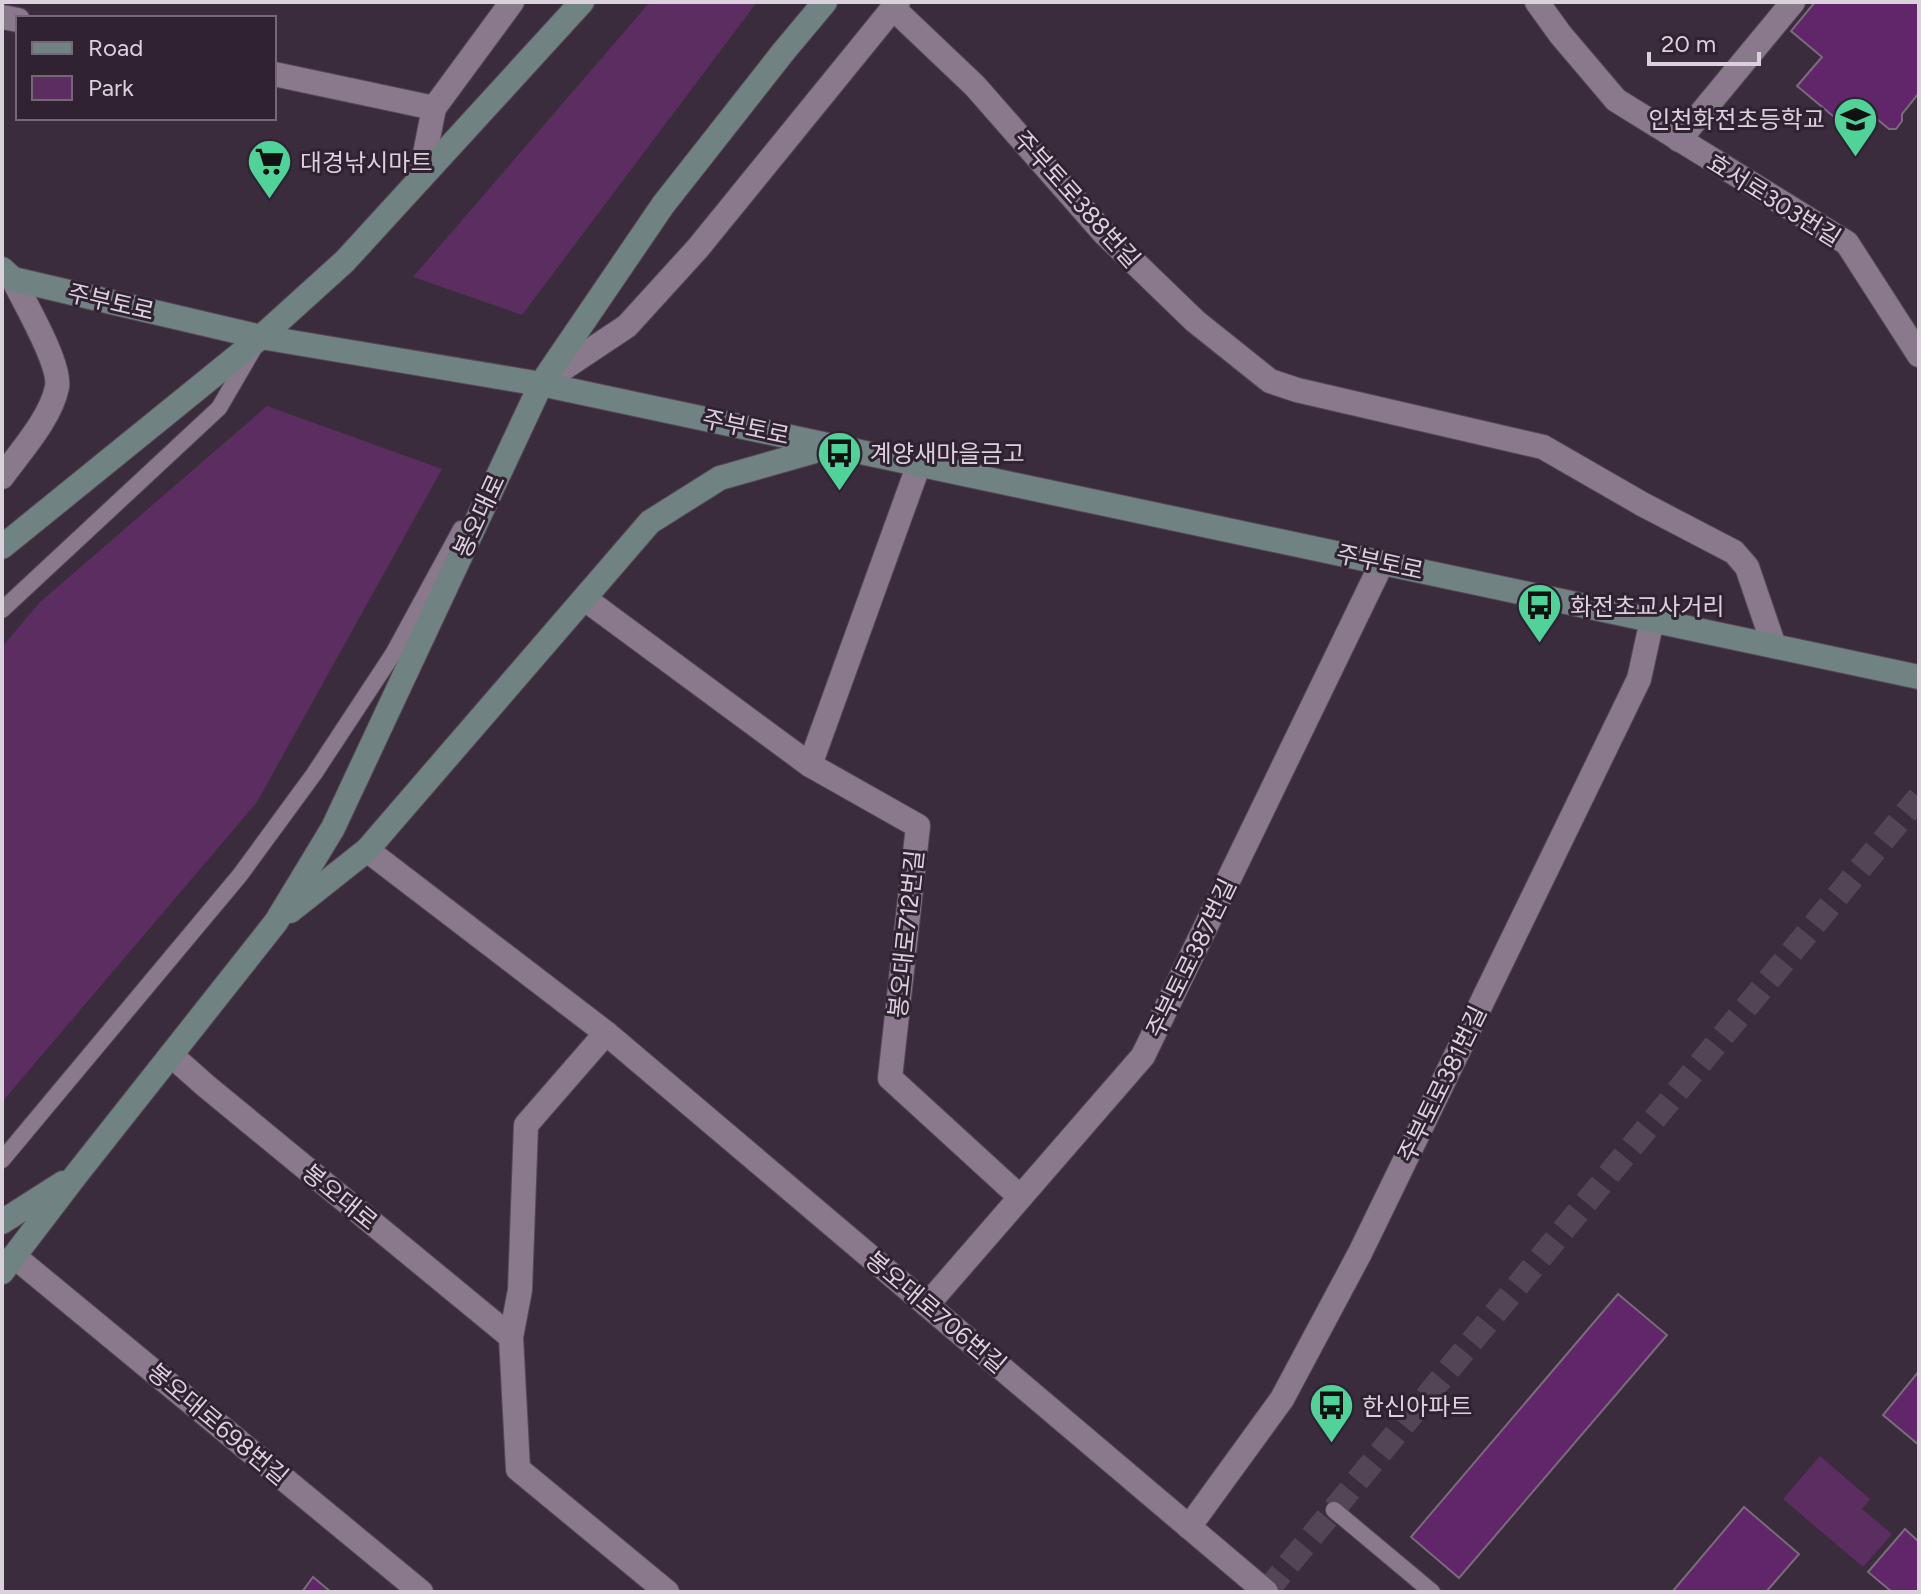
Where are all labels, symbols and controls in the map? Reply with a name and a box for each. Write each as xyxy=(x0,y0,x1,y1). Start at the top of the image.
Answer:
legend xyxy=(16,16,276,120)
scale bar xyxy=(1649,16,1759,66)
text: 20 m xyxy=(1661,29,1716,58)
text: Road xyxy=(88,33,143,62)
text: Park xyxy=(88,73,134,102)
school or university icon: 인천화전초등학교 xyxy=(1832,95,1880,158)
place label: 인천화전초등학교 xyxy=(1648,105,1825,134)
street label: 주부토로388번길 xyxy=(1008,124,1146,274)
supermarket icon: 대경낚시마트 xyxy=(245,138,293,201)
street label: 효서로303번길 xyxy=(1702,147,1846,253)
place label: 대경낚시마트 xyxy=(300,148,432,177)
street label: 주부토로 xyxy=(65,278,157,326)
street label: 주부토로 xyxy=(700,404,792,450)
bus stop icon: 계양새마을금고 xyxy=(815,429,863,492)
place label: 계양새마을금고 xyxy=(870,439,1025,468)
street label: 봉오대로 xyxy=(447,470,511,562)
street label: 주부토로 xyxy=(1334,539,1426,585)
bus stop icon: 화전초교사거리 xyxy=(1515,582,1563,645)
place label: 화전초교사거리 xyxy=(1570,592,1725,621)
street label: 봉오대로712번길 xyxy=(883,849,929,1019)
street label: 주부토로387번길 xyxy=(1140,874,1242,1042)
street label: 주부토로381번길 xyxy=(1392,1001,1492,1167)
street label: 봉오대로 xyxy=(297,1158,383,1236)
street label: 봉오대로706번길 xyxy=(860,1245,1012,1379)
street label: 봉오대로698번길 xyxy=(142,1357,294,1491)
bus stop icon: 한신아파트 xyxy=(1307,1382,1355,1445)
place label: 한신아파트 xyxy=(1362,1392,1472,1421)

